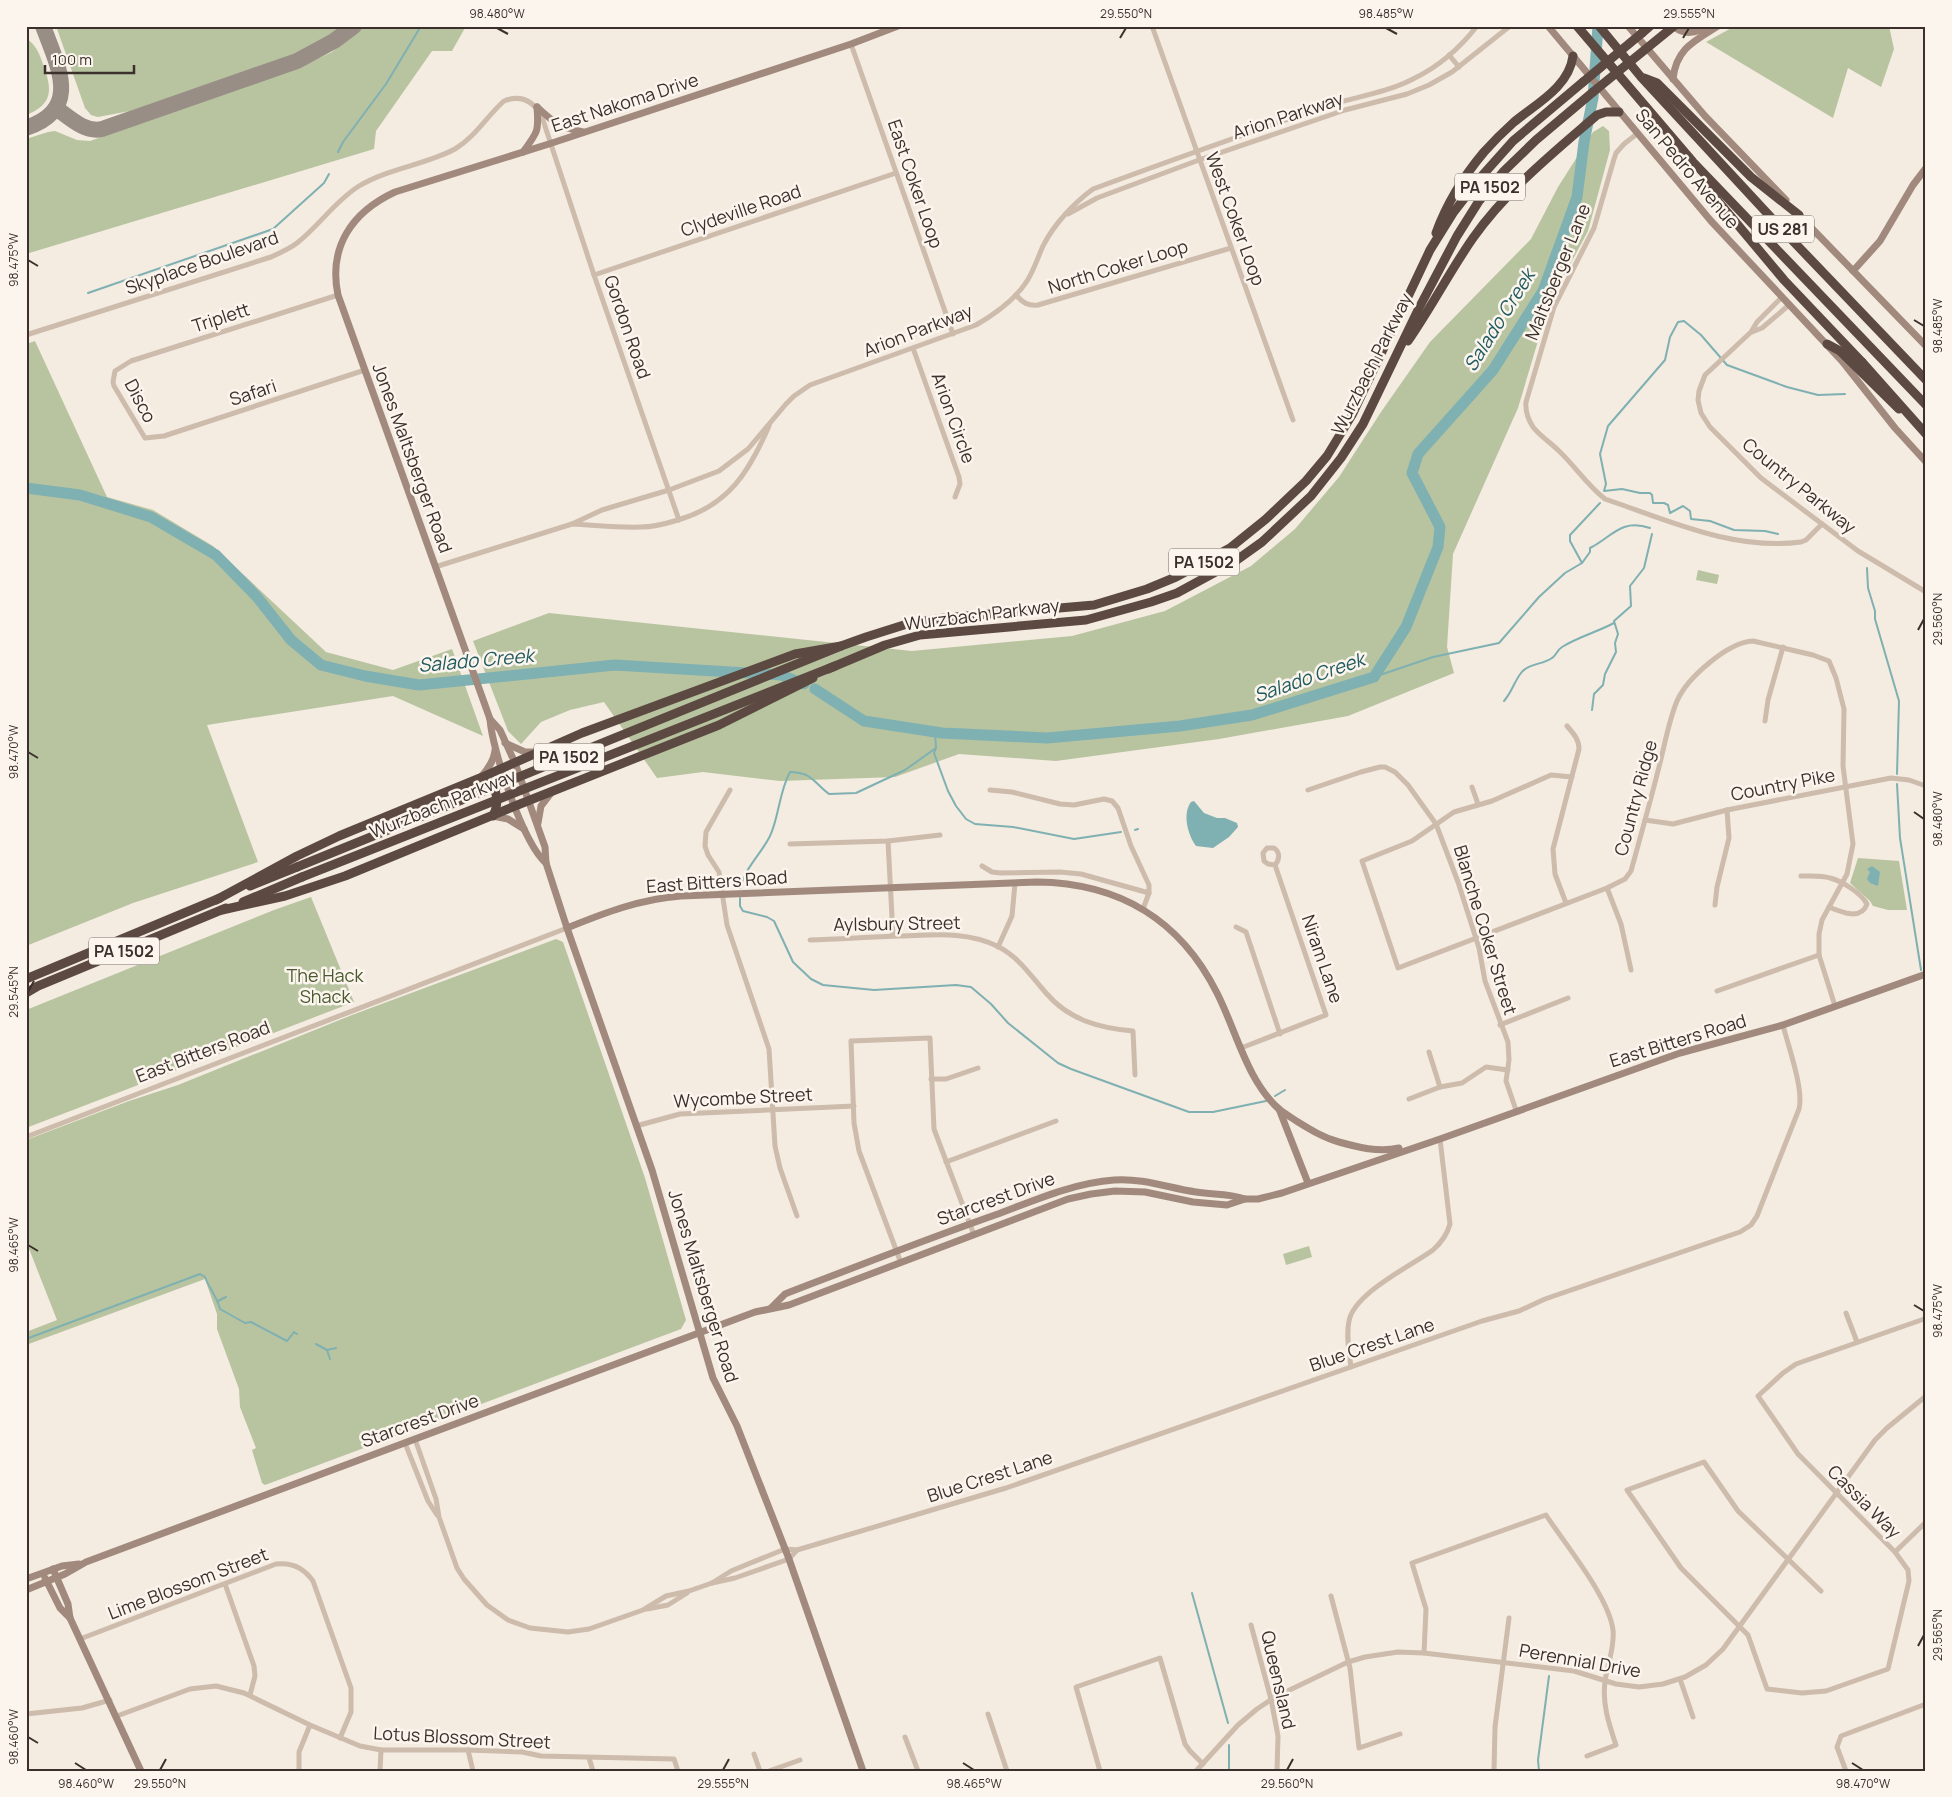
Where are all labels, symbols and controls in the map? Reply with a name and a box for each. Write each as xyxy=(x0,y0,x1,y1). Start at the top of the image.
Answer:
text: 98.480°W xyxy=(469,5,525,22)
text: 29.550°N xyxy=(1100,5,1152,22)
text: 98.485°W xyxy=(1358,5,1414,22)
text: 29.555°N xyxy=(1663,5,1715,22)
scale bar xyxy=(45,42,134,74)
text: 100 m xyxy=(52,49,92,70)
street label: East Nakoma Drive xyxy=(548,67,701,137)
street label: Arion Parkway xyxy=(1229,86,1347,144)
street label: San Pedro Avenue xyxy=(1631,103,1745,233)
street label: East Coker Loop xyxy=(883,116,949,251)
street label: West Coker Loop xyxy=(1201,149,1271,289)
road number: PA 1502 xyxy=(1455,173,1525,200)
street label: Clydeville Road xyxy=(677,178,804,242)
street label: Maltsberger Lane xyxy=(1519,200,1595,343)
road number: US 281 xyxy=(1752,215,1814,242)
street label: Skyplace Boulevard xyxy=(122,225,281,300)
text: 98.475°W xyxy=(5,232,22,287)
street label: North Coker Loop xyxy=(1045,233,1191,299)
water label: Salado Creek xyxy=(1457,262,1542,376)
street label: Gordon Road xyxy=(599,272,657,382)
street label: Wurzbach Parkway xyxy=(1325,288,1417,439)
street label: Triplett xyxy=(189,296,253,338)
street label: Arion Parkway xyxy=(860,298,976,362)
text: 98.485°W xyxy=(1929,298,1946,354)
street label: Jones Maltsberger Road xyxy=(367,359,458,556)
street label: Arion Circle xyxy=(926,369,981,466)
street label: Safari xyxy=(226,373,279,411)
street label: Disco xyxy=(119,375,162,427)
street label: Country Parkway xyxy=(1738,432,1862,539)
road number: PA 1502 xyxy=(1169,548,1239,576)
street label: Wurzbach Parkway xyxy=(903,593,1061,635)
text: 29.560°N xyxy=(1929,593,1946,645)
water label: Salado Creek xyxy=(417,642,537,678)
water label: Salado Creek xyxy=(1250,645,1370,708)
text: 98.470°W xyxy=(5,724,22,779)
street label: Country Ridge xyxy=(1608,737,1662,858)
road number: PA 1502 xyxy=(534,744,604,770)
street label: Country Pike xyxy=(1729,762,1837,806)
street label: Wurzbach Parkway xyxy=(366,763,520,843)
text: 98.480°W xyxy=(1929,791,1946,847)
street label: Blanche Coker Street xyxy=(1449,842,1523,1018)
street label: East Bitters Road xyxy=(646,864,788,898)
street label: Aylsbury Street xyxy=(833,910,961,936)
street label: Niram Lane xyxy=(1297,911,1349,1006)
road number: PA 1502 xyxy=(89,938,159,964)
park label: The Hack Shack xyxy=(287,963,364,1008)
text: 29.545°N xyxy=(5,966,22,1018)
street label: East Bitters Road xyxy=(1607,1008,1749,1072)
street label: East Bitters Road xyxy=(132,1015,273,1088)
street label: Wycombe Street xyxy=(673,1081,813,1113)
street label: Starcrest Drive xyxy=(933,1166,1058,1231)
street label: Jones Maltsberger Road xyxy=(663,1186,745,1385)
text: 98.465°W xyxy=(5,1216,22,1273)
text: 98.475°W xyxy=(1929,1283,1946,1338)
street label: Blue Crest Lane xyxy=(1306,1311,1437,1377)
street label: Starcrest Drive xyxy=(357,1388,482,1453)
street label: Blue Crest Lane xyxy=(924,1444,1055,1508)
street label: Cassia Way xyxy=(1823,1459,1907,1544)
street label: Lime Blossom Street xyxy=(104,1541,271,1625)
text: 29.565°N xyxy=(1929,1609,1946,1661)
street label: Queensland xyxy=(1256,1628,1302,1731)
street label: Perennial Drive xyxy=(1517,1637,1643,1683)
text: 98.460°W xyxy=(5,1708,22,1765)
street label: Lotus Blossom Street xyxy=(373,1720,551,1754)
text: 98.460°W xyxy=(58,1775,115,1792)
text: 29.550°N xyxy=(134,1775,186,1792)
text: 29.555°N xyxy=(697,1775,749,1792)
text: 98.465°W xyxy=(946,1775,1003,1792)
text: 29.560°N xyxy=(1261,1775,1313,1792)
text: 98.470°W xyxy=(1836,1775,1891,1792)

